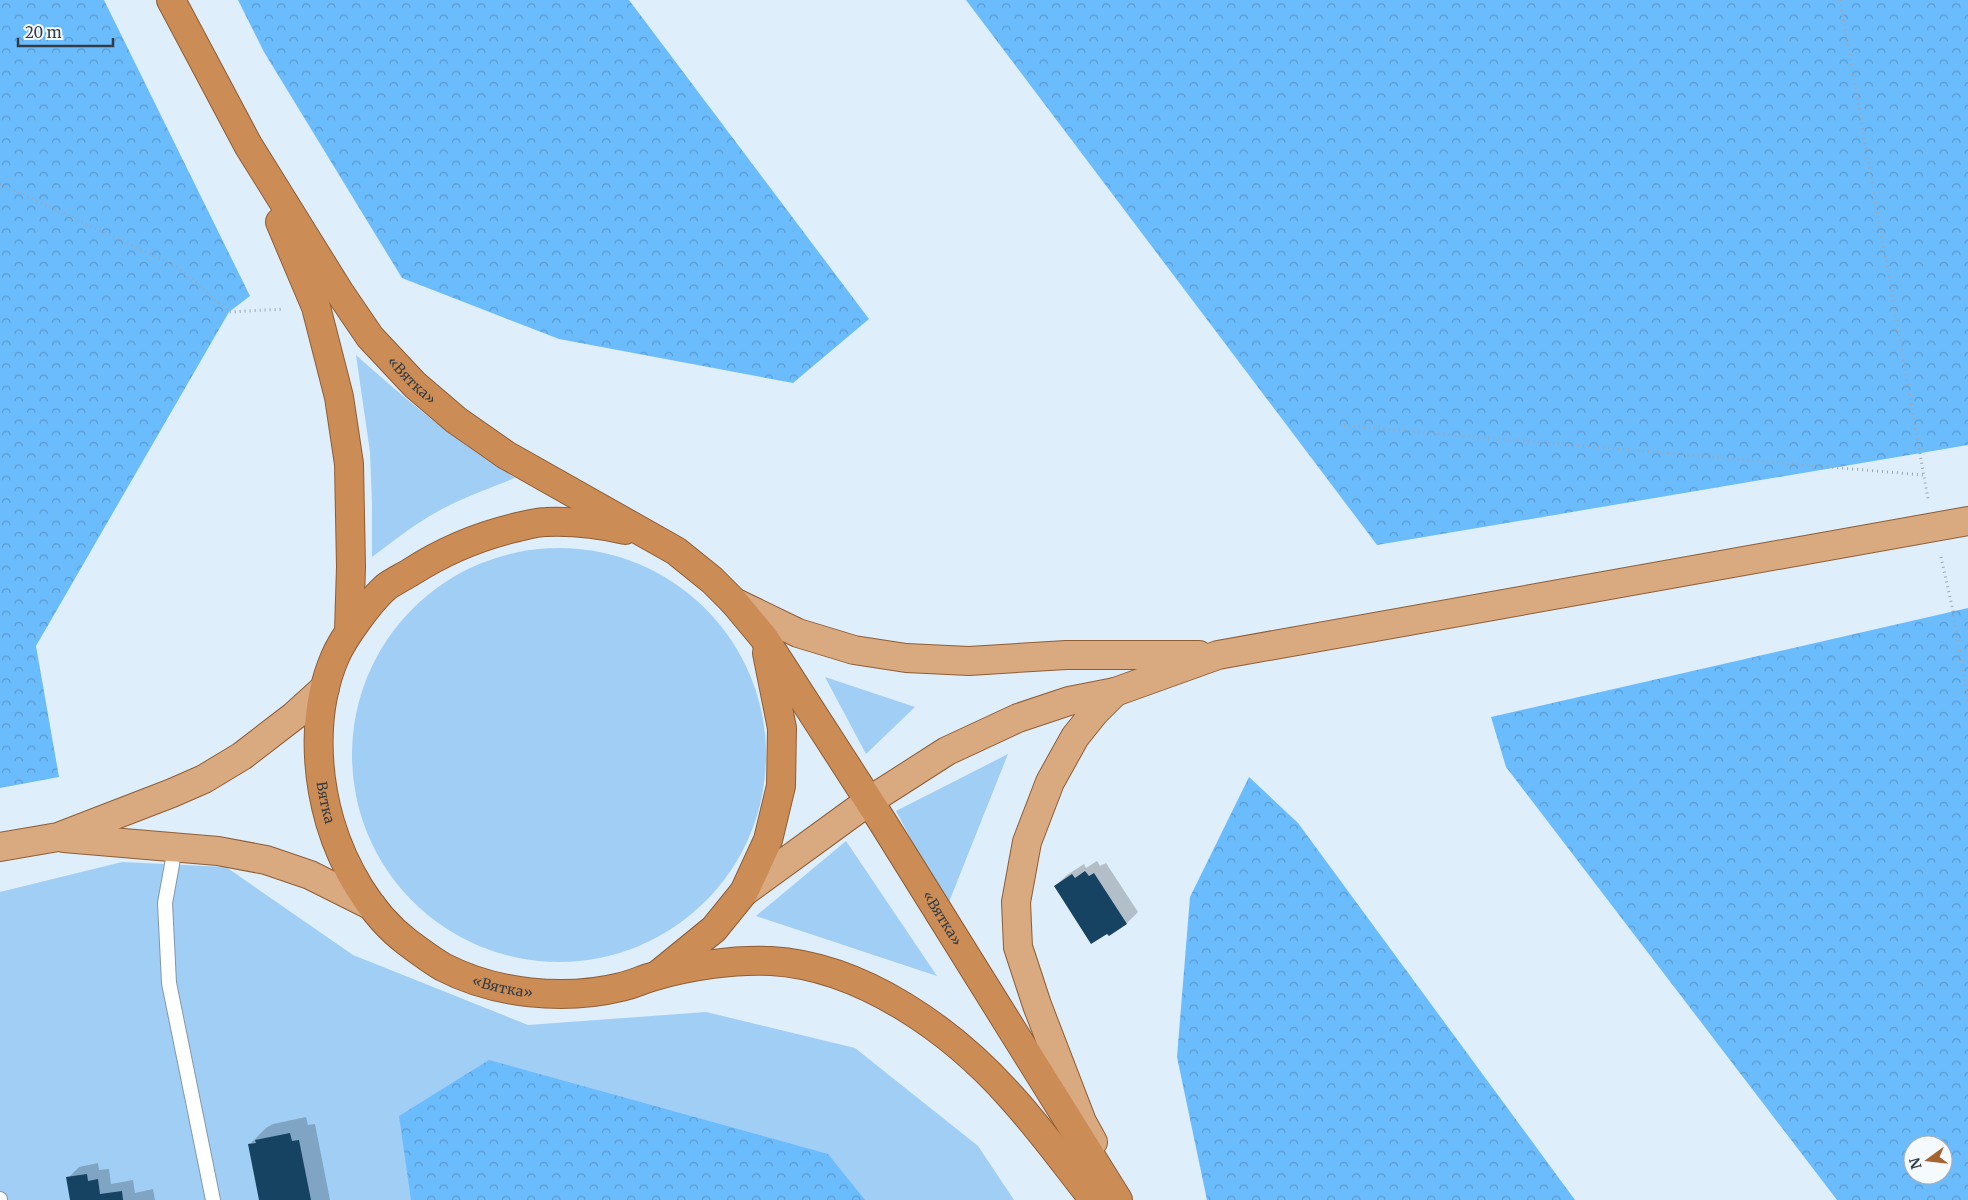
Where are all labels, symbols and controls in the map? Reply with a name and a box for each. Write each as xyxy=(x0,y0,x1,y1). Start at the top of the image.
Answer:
scale bar xyxy=(18,15,112,47)
text: 20 m xyxy=(25,23,62,42)
street label: «Вятка» xyxy=(384,352,440,408)
street label: Вятка xyxy=(312,780,339,826)
street label: «Вятка» xyxy=(919,887,966,949)
street label: «Вятка» xyxy=(470,971,534,1002)
north arrow xyxy=(1903,1135,1953,1185)
text: N xyxy=(1905,1156,1926,1171)

